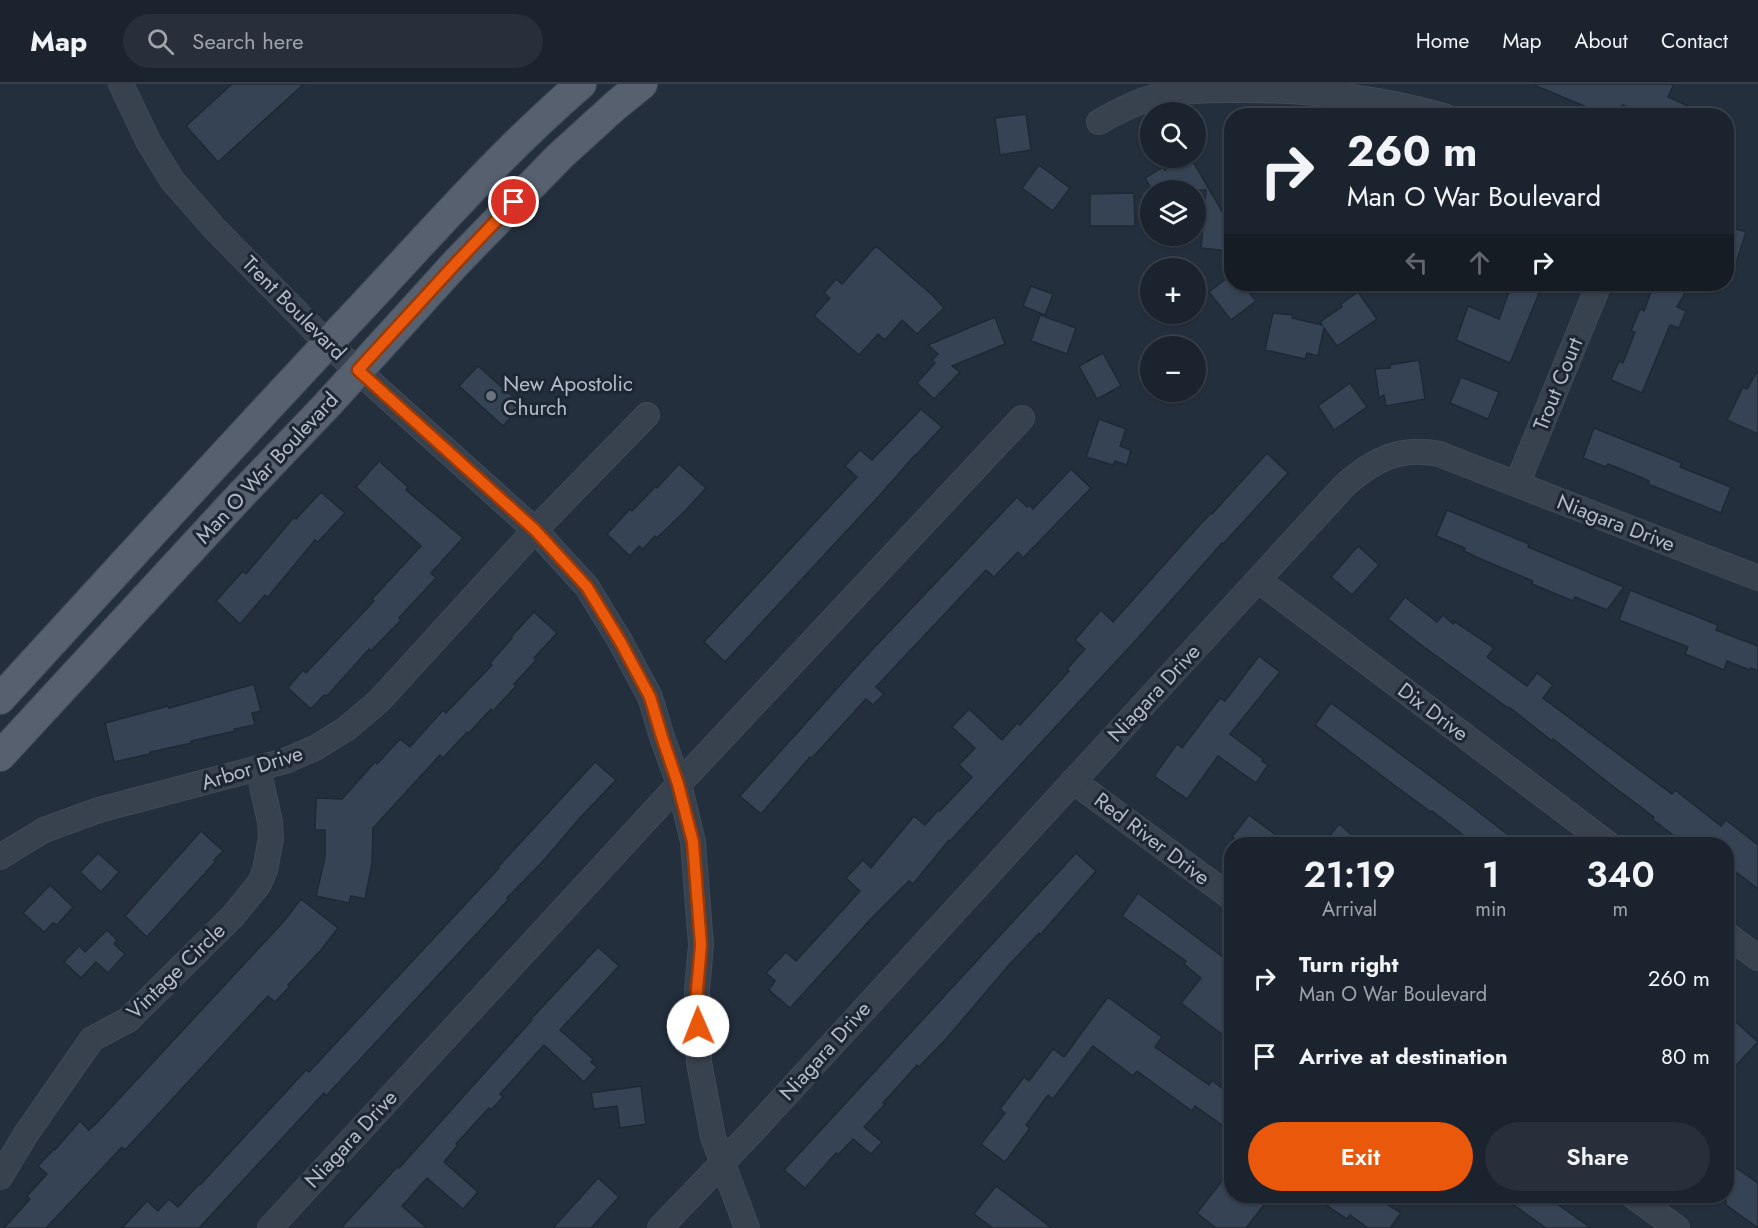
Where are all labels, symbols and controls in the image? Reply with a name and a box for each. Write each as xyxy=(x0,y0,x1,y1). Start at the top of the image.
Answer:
search box xyxy=(123,14,543,68)
text: Map xyxy=(30,21,87,62)
icon: search xyxy=(144,25,177,58)
text: Search here xyxy=(192,25,304,57)
text: Home xyxy=(1416,26,1469,56)
text: Map xyxy=(1502,26,1542,56)
text: About xyxy=(1575,26,1628,56)
text: Contact xyxy=(1661,26,1728,56)
map controls xyxy=(1140,102,1206,402)
button: search xyxy=(1140,102,1206,168)
text: 260 m xyxy=(1347,121,1478,182)
icon: right xyxy=(1248,132,1326,210)
pin xyxy=(488,176,539,227)
text: Man O War Boulevard xyxy=(1347,177,1601,216)
button: layers xyxy=(1140,180,1206,246)
icon: arrive xyxy=(497,185,530,218)
icon: left xyxy=(1400,246,1433,279)
icon: ahead xyxy=(1463,246,1496,279)
icon: right xyxy=(1526,246,1559,279)
street label: Trent Boulevard xyxy=(235,249,353,367)
button: + xyxy=(1140,258,1206,324)
street label: Trout Court xyxy=(1526,333,1590,435)
button: − xyxy=(1140,336,1206,402)
place label: New Apostolic Church xyxy=(503,369,633,423)
street label: Man O War Boulevard xyxy=(189,385,345,551)
marker: New Apostolic Church xyxy=(484,389,498,403)
street label: Niagara Drive xyxy=(1553,487,1680,559)
street label: Niagara Drive xyxy=(1101,637,1207,749)
street label: Dix Drive xyxy=(1391,675,1475,749)
street label: Arbor Drive xyxy=(198,738,307,798)
street label: Red River Drive xyxy=(1088,785,1216,893)
text: 21:19 xyxy=(1303,848,1396,900)
text: 1 xyxy=(1482,848,1500,900)
text: 340 xyxy=(1586,848,1655,900)
text: Arrival xyxy=(1322,895,1377,924)
text: min xyxy=(1475,895,1507,924)
text: m xyxy=(1613,895,1628,924)
street label: Vintage Circle xyxy=(120,916,232,1026)
text: Turn right xyxy=(1299,948,1399,980)
icon: right xyxy=(1248,962,1281,995)
text: 260 m xyxy=(1648,962,1710,994)
text: Man O War Boulevard xyxy=(1299,980,1487,1009)
position arrow xyxy=(666,994,730,1058)
street label: Niagara Drive xyxy=(772,995,878,1107)
icon: arrive xyxy=(1248,1040,1281,1073)
text: Arrive at destination xyxy=(1299,1040,1508,1072)
text: 80 m xyxy=(1661,1040,1710,1072)
street label: Niagara Drive xyxy=(298,1083,404,1195)
button: Exit xyxy=(1248,1122,1473,1191)
button: Share xyxy=(1485,1122,1710,1191)

